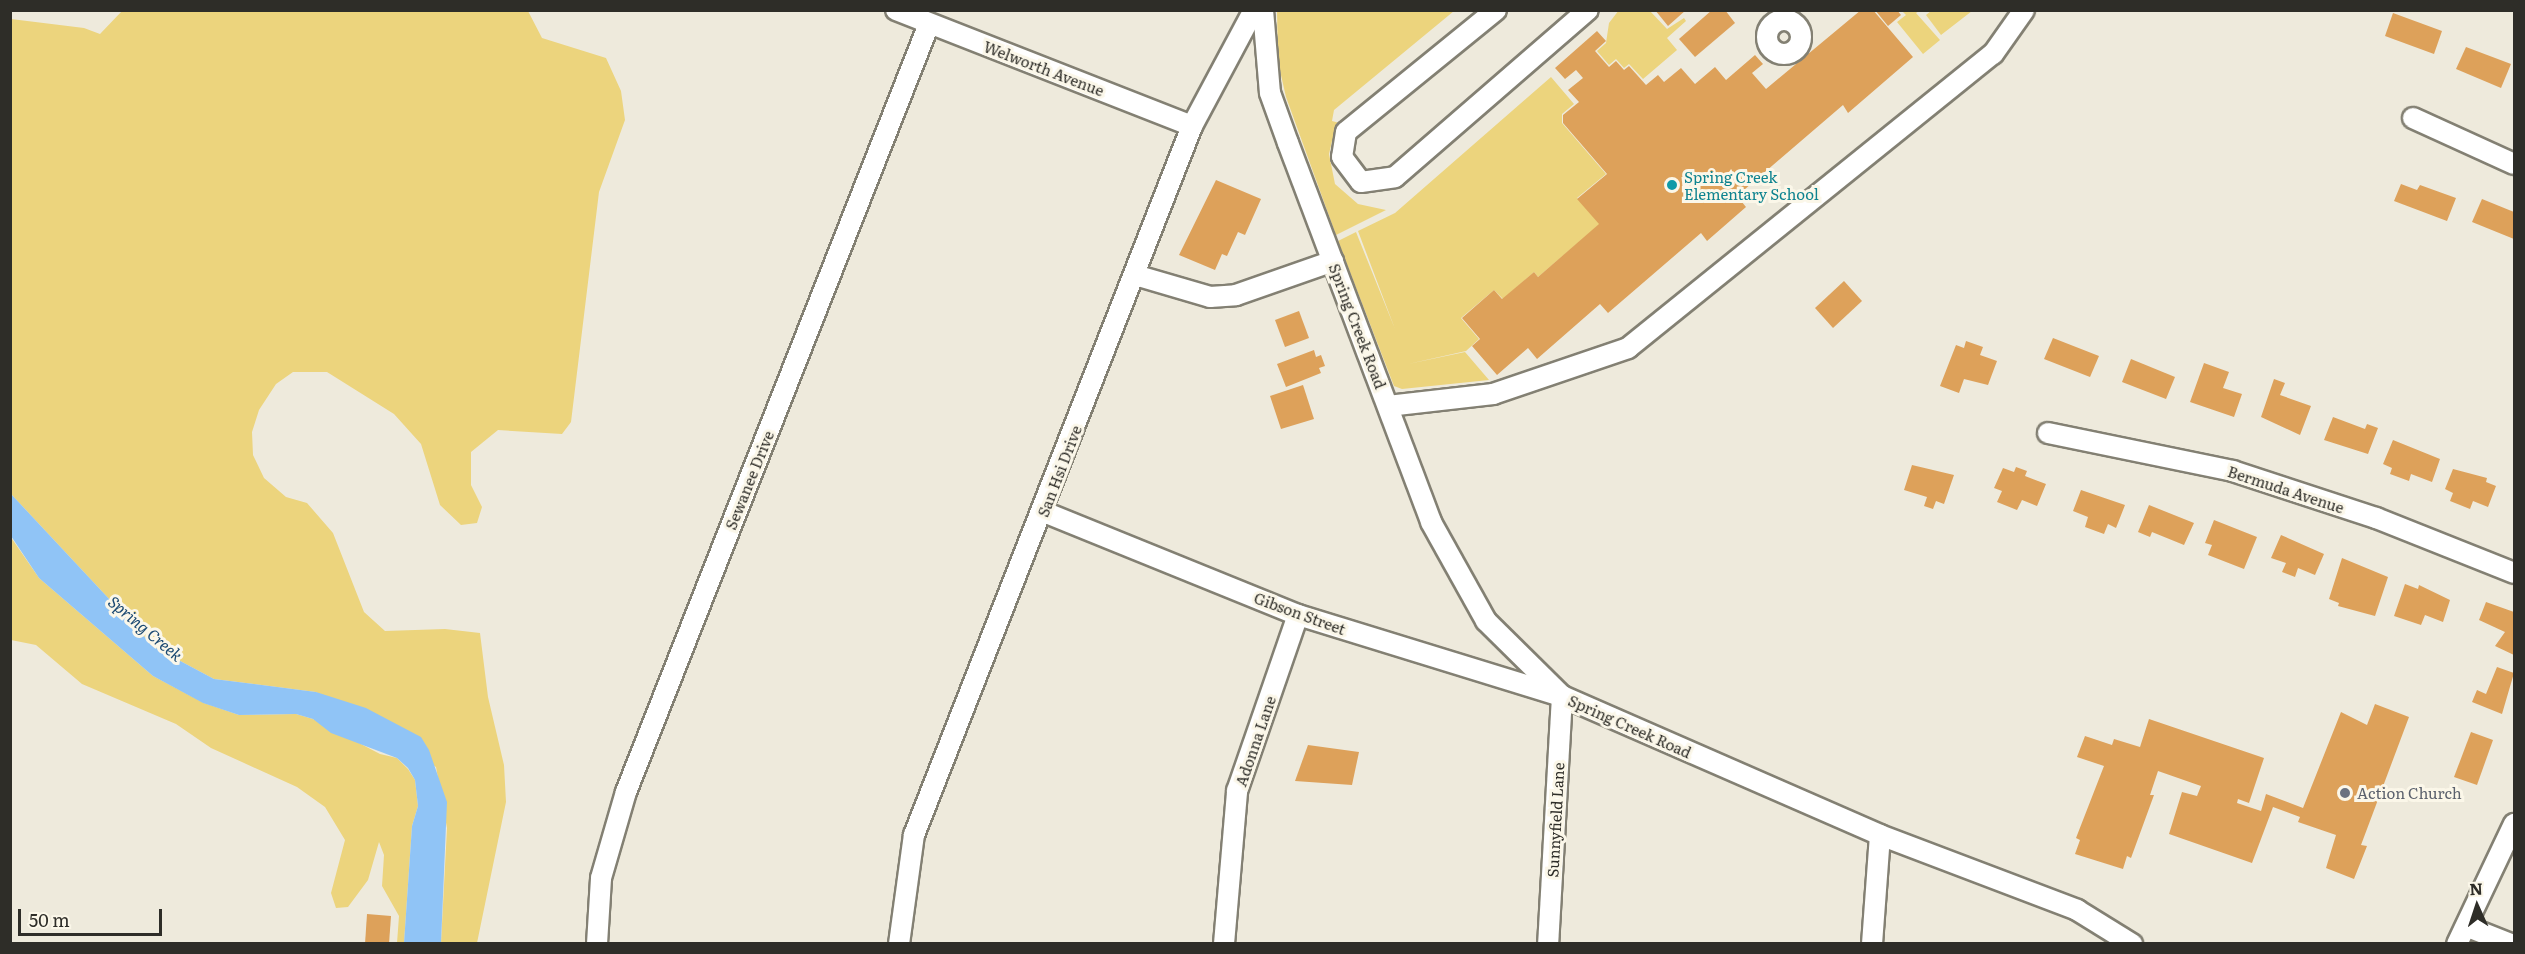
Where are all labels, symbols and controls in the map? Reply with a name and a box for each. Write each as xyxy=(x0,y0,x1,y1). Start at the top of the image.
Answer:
street label: Welworth Avenue xyxy=(981,37,1107,99)
place label: Spring Creek Elementary School xyxy=(1684,167,1819,202)
marker: Spring Creek Elementary School xyxy=(1665,178,1679,192)
street label: Spring Creek Road xyxy=(1326,261,1390,391)
street label: San Hsi Drive xyxy=(1033,423,1085,519)
street label: Sewanee Drive xyxy=(721,428,777,532)
street label: Bermuda Avenue xyxy=(2226,462,2346,516)
street label: Gibson Street xyxy=(1252,588,1348,638)
water label: Spring Creek xyxy=(105,591,187,665)
street label: Spring Creek Road xyxy=(1566,691,1694,761)
street label: Adonna Lane xyxy=(1231,693,1279,789)
street label: Sunnyfield Lane xyxy=(1543,762,1567,878)
place label: Action Church xyxy=(2357,784,2462,802)
marker: Action Church xyxy=(2338,786,2352,800)
north arrow xyxy=(2447,876,2507,936)
text: N xyxy=(2469,876,2483,900)
scale bar xyxy=(21,897,165,935)
text: 50 m xyxy=(29,906,70,933)

